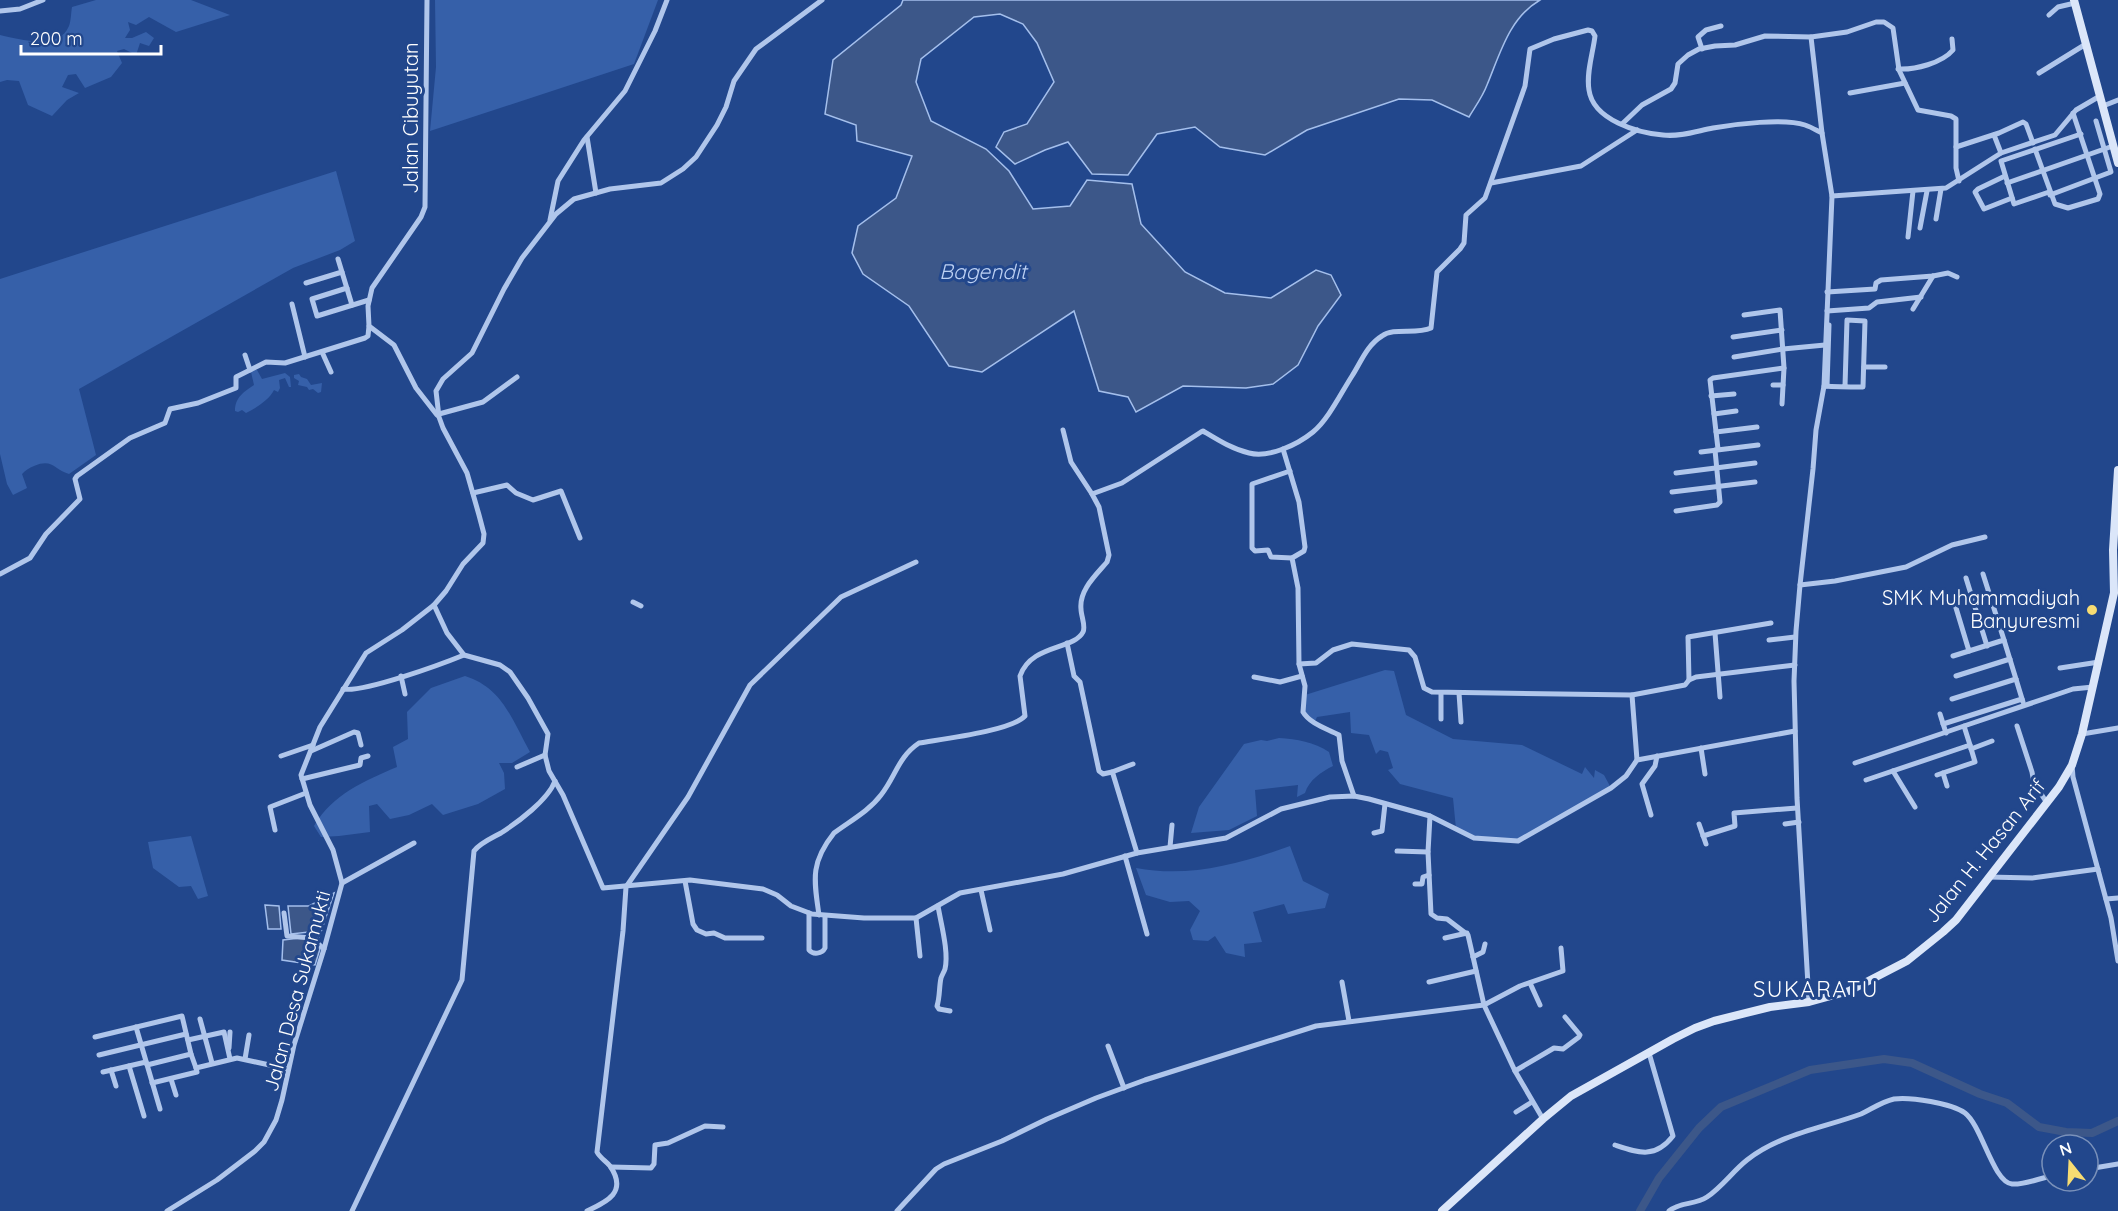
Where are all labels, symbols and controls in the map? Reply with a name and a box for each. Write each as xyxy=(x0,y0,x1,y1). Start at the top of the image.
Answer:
scale bar xyxy=(21,18,160,56)
text: 200 m xyxy=(30,27,83,50)
street label: Jalan Cibuyutan xyxy=(398,42,423,194)
water label: Bagendit xyxy=(939,258,1030,284)
place label: SMK Muhammadiyah Banyuresmi xyxy=(1882,585,2080,633)
marker: SMK Muhammadiyah Banyuresmi xyxy=(2085,603,2099,617)
street label: Jalan H. Hasan Arif xyxy=(1919,774,2050,928)
street label: Jalan Desa Sukamukti xyxy=(258,888,335,1094)
district label: SUKARATU xyxy=(1753,975,1879,1003)
north arrow xyxy=(2040,1133,2100,1193)
text: N xyxy=(2057,1137,2074,1160)

